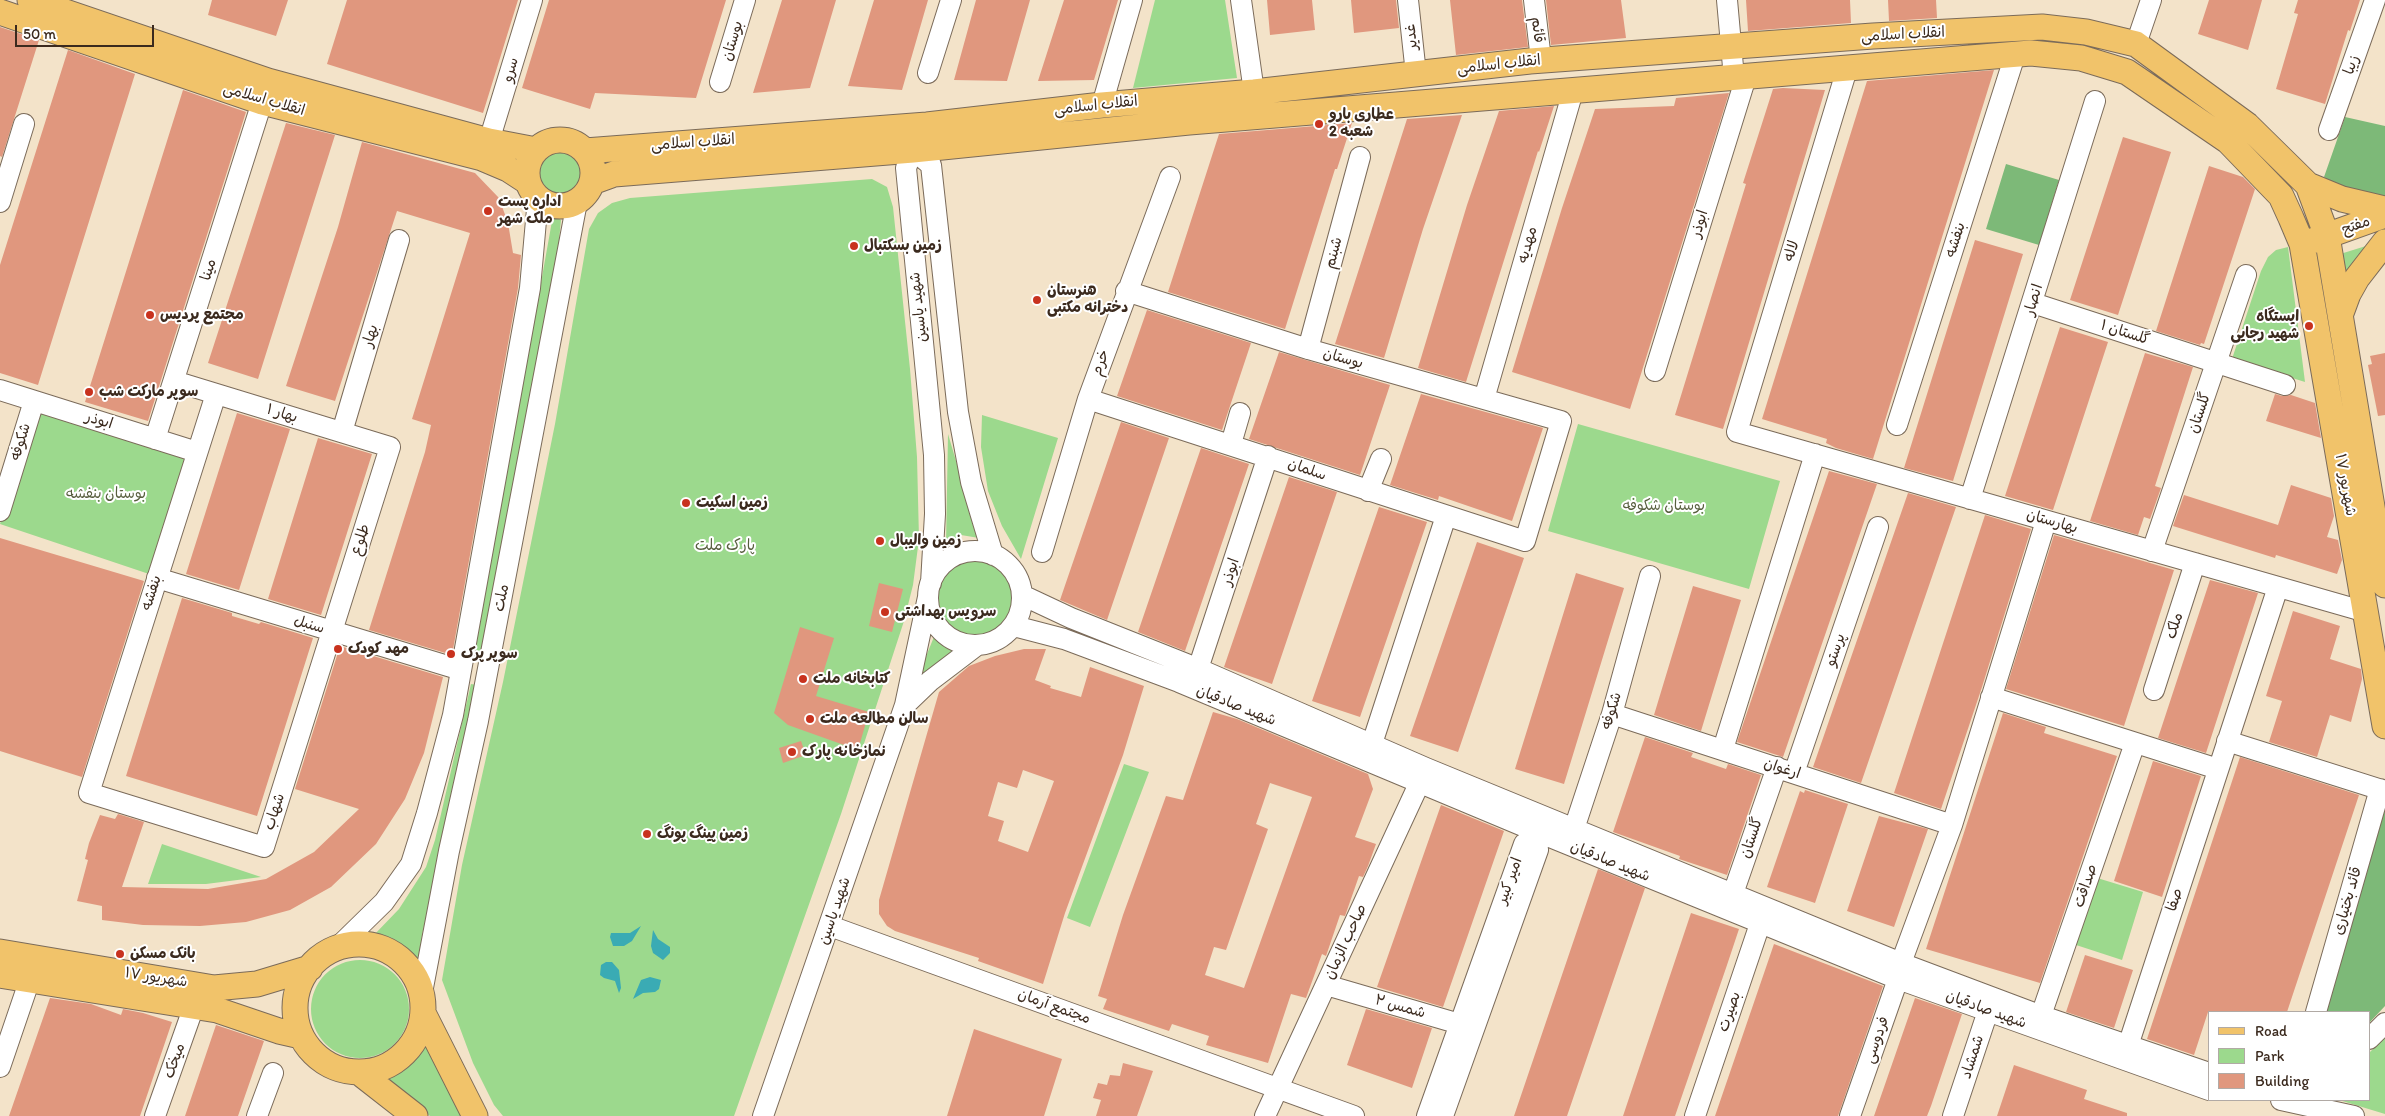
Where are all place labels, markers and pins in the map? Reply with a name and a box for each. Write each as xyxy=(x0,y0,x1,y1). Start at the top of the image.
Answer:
place label: عطاری بارو شعبه 2 xyxy=(1329,106,1394,141)
marker: عطاری بارو شعبه 2 xyxy=(1313,118,1325,130)
place label: اداره پست ملک شهر xyxy=(498,193,561,228)
marker: اداره پست ملک شهر xyxy=(482,205,494,217)
place label: زمین بسکتبال xyxy=(864,237,942,255)
marker: زمین بسکتبال xyxy=(848,240,860,252)
place label: هنرستان دخترانه مکتبی xyxy=(1047,282,1128,317)
marker: هنرستان دخترانه مکتبی xyxy=(1031,294,1043,306)
place label: مجتمع پردیس xyxy=(160,306,244,324)
place label: ایستگاه شهید رجایی xyxy=(2230,308,2299,343)
marker: مجتمع پردیس xyxy=(144,309,156,321)
marker: ایستگاه شهید رجایی xyxy=(2303,320,2315,332)
place label: سوپر مارکت شب xyxy=(99,383,198,401)
marker: سوپر مارکت شب xyxy=(83,386,95,398)
place label: زمین اسکیت xyxy=(696,494,768,512)
marker: زمین اسکیت xyxy=(680,497,692,509)
place label: زمین والیبال xyxy=(890,532,961,550)
marker: زمین والیبال xyxy=(874,535,886,547)
place label: سرویس بهداشتی xyxy=(895,603,996,621)
marker: سرویس بهداشتی xyxy=(879,606,891,618)
place label: مهد کودک xyxy=(348,640,409,658)
marker: مهد کودک xyxy=(332,643,344,655)
place label: سوپر پرک xyxy=(461,645,518,663)
marker: سوپر پرک xyxy=(445,648,457,660)
place label: کتابخانه ملت xyxy=(813,670,890,688)
marker: کتابخانه ملت xyxy=(797,673,809,685)
place label: سالن مطالعه ملت xyxy=(820,710,928,728)
marker: سالن مطالعه ملت xyxy=(804,713,816,725)
place label: نمازخانه پارک xyxy=(802,743,886,761)
marker: نمازخانه پارک xyxy=(786,746,798,758)
place label: زمین پینگ پونگ xyxy=(657,825,748,843)
marker: زمین پینگ پونگ xyxy=(641,828,653,840)
place label: بانک مسکن xyxy=(130,945,196,963)
marker: بانک مسکن xyxy=(114,948,126,960)

